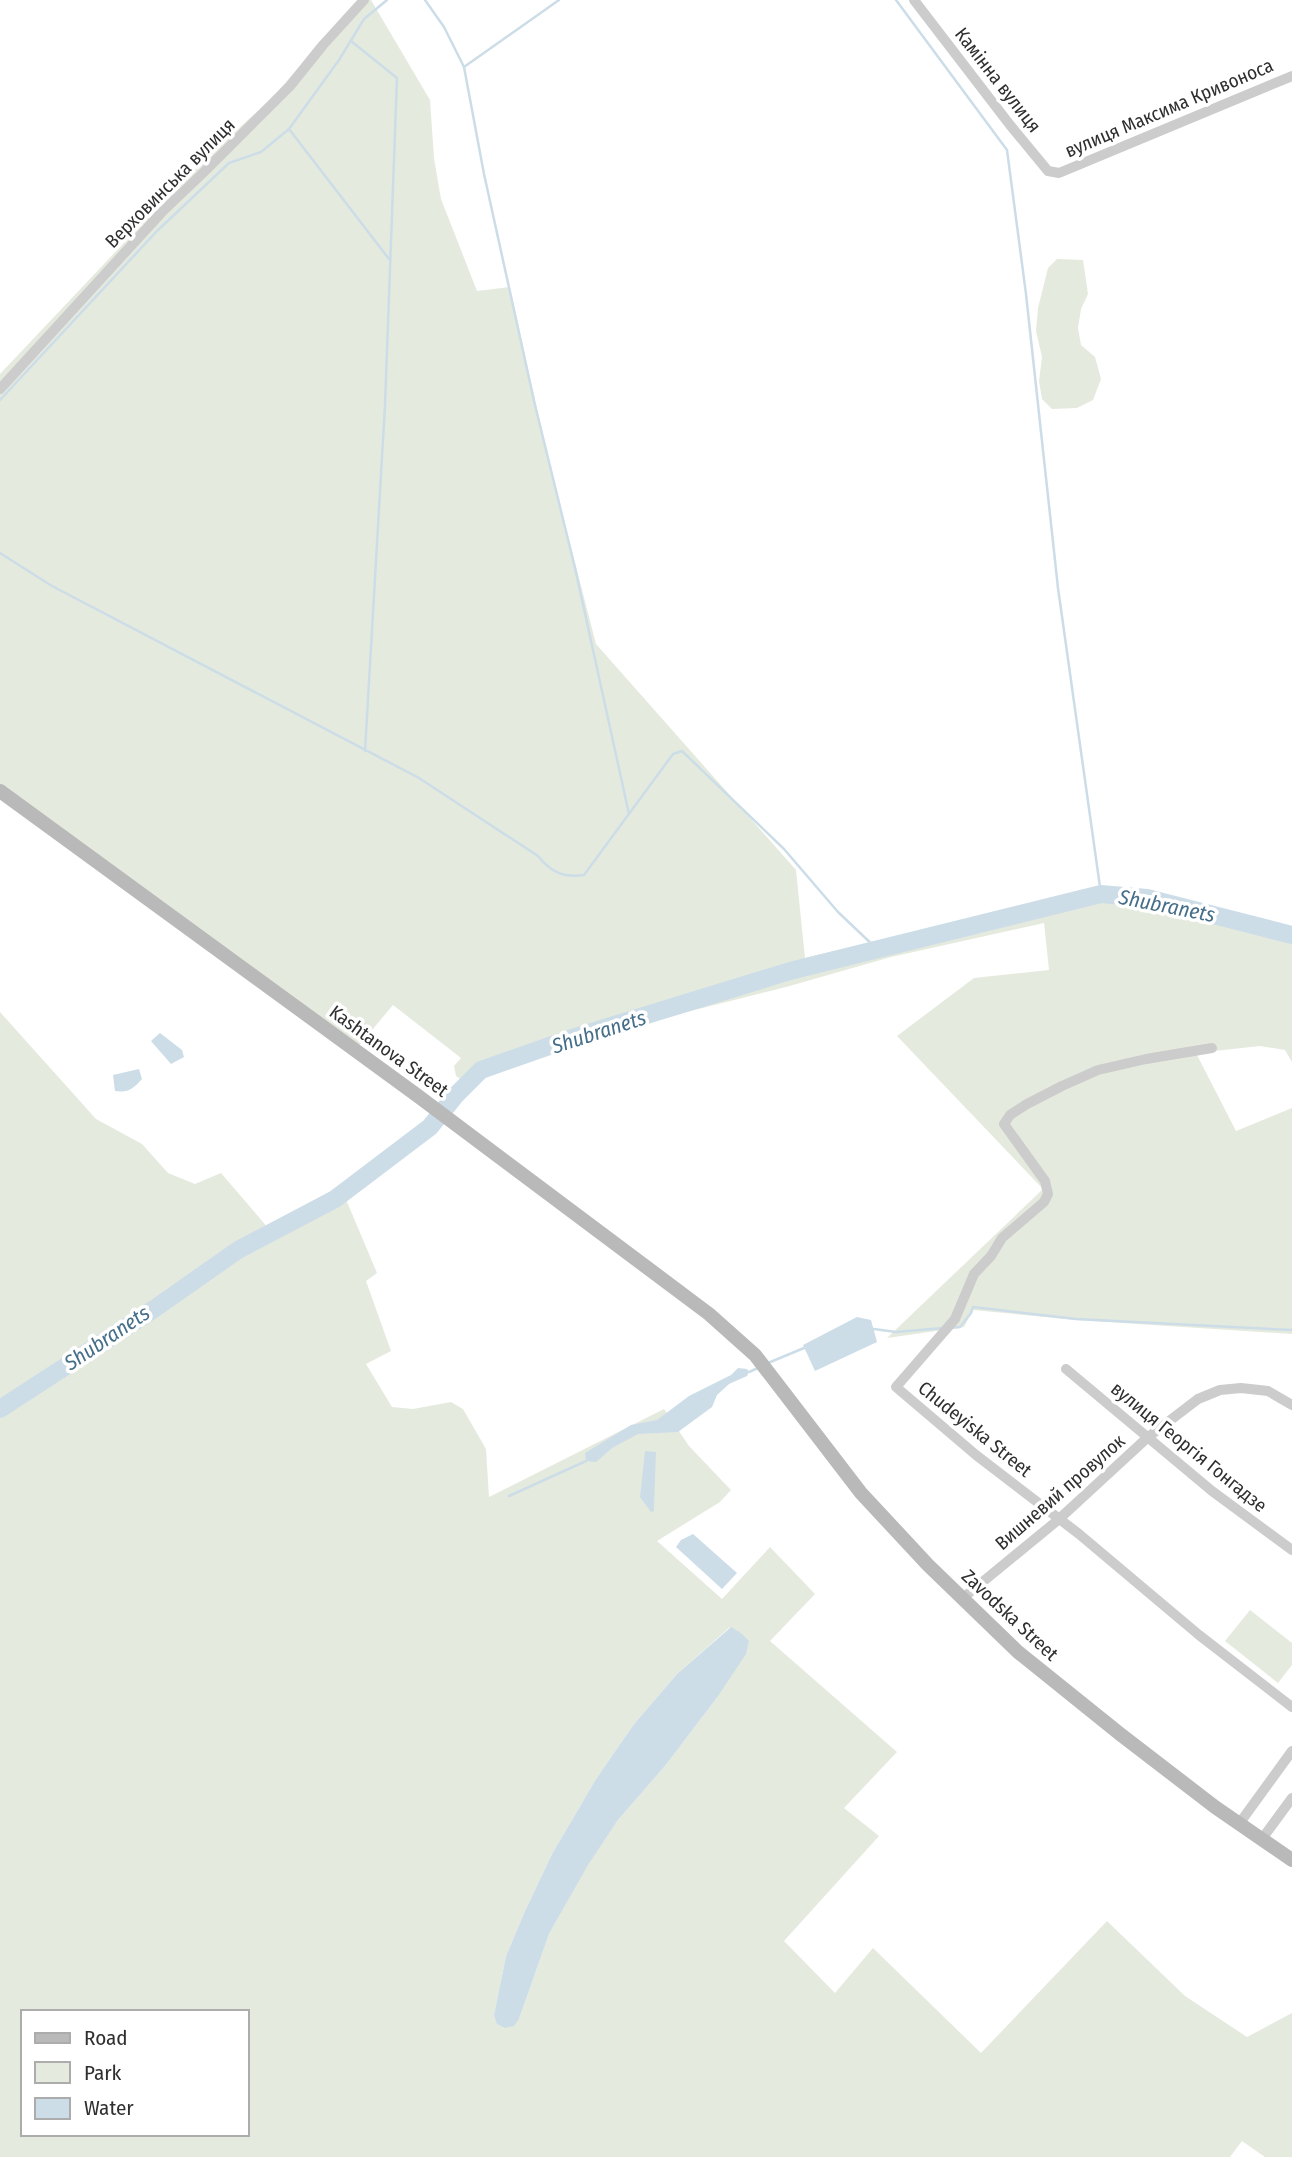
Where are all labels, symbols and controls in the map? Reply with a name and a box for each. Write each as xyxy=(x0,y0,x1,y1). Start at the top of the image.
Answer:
street label: Камінна вулиця xyxy=(950,23,1046,137)
street label: вулиця Максима Кривоноса xyxy=(1061,54,1277,162)
street label: Верховинська вулиця xyxy=(100,113,240,253)
water label: Shubranets xyxy=(1116,884,1217,928)
street label: Kashtanova Street xyxy=(325,1000,454,1102)
water label: Shubranets xyxy=(548,1005,649,1060)
water label: Shubranets xyxy=(59,1300,155,1377)
street label: Chudeyiska Street xyxy=(914,1376,1037,1482)
street label: вулиця Георгія Гонгадзе xyxy=(1106,1377,1272,1517)
street label: Вишневий провулок xyxy=(990,1429,1130,1555)
street label: Zavodska Street xyxy=(957,1564,1064,1666)
legend xyxy=(21,2010,248,2136)
text: Road xyxy=(84,2025,128,2051)
text: Park xyxy=(84,2060,122,2086)
text: Water xyxy=(84,2095,134,2121)

